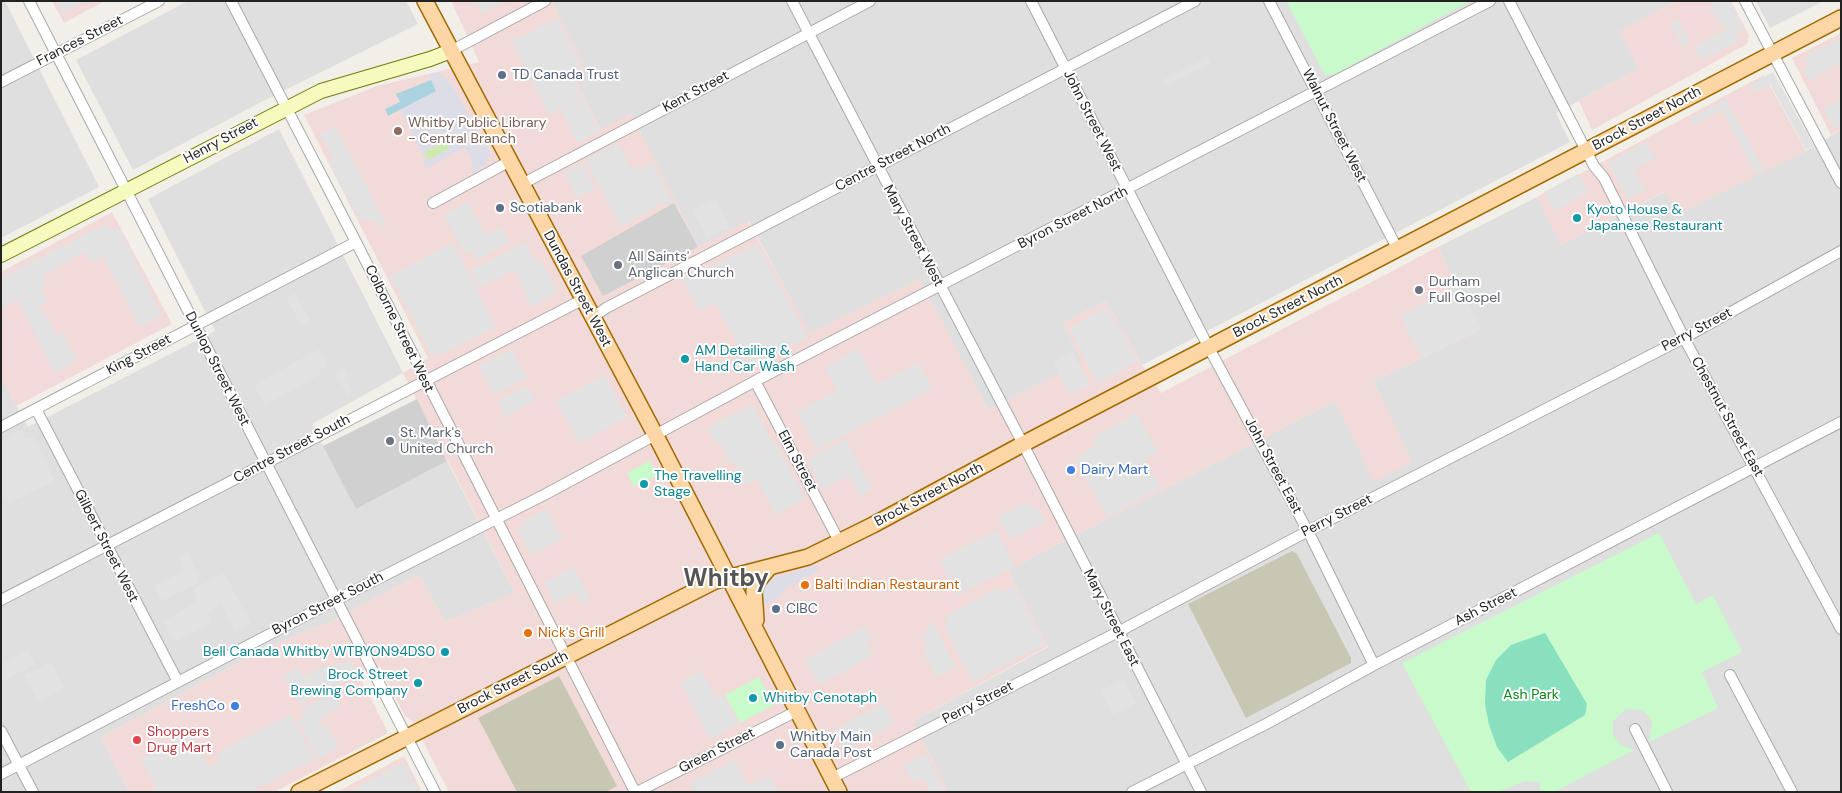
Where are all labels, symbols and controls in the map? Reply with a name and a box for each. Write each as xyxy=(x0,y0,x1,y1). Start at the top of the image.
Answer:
street label: Frances Street xyxy=(34,12,126,70)
street label: Walnut Street West xyxy=(1298,66,1370,186)
place label: TD Canada Trust xyxy=(512,67,619,83)
street label: Kent Street xyxy=(660,68,732,116)
street label: John Street West xyxy=(1059,68,1125,174)
marker: TD Canada Trust xyxy=(496,69,508,81)
street label: Brock Street North xyxy=(1590,83,1704,155)
street label: Henry Street xyxy=(181,114,261,168)
place label: Whitby Public Library - Central Branch xyxy=(408,115,547,148)
street label: Centre Street North xyxy=(832,120,954,196)
marker: Whitby Public Library - Central Branch xyxy=(392,125,404,137)
street label: Mary Street West xyxy=(879,182,947,290)
street label: Byron Street North xyxy=(1015,183,1131,253)
place label: Scotiabank xyxy=(510,200,582,216)
marker: Scotiabank xyxy=(494,202,506,214)
place label: Kyoto House & Japanese Restaurant xyxy=(1587,202,1723,234)
marker: Kyoto House & Japanese Restaurant xyxy=(1571,212,1583,224)
street label: Dundas Street West xyxy=(539,228,615,350)
place label: All Saints' Anglican Church xyxy=(628,249,734,282)
marker: All Saints' Anglican Church xyxy=(612,259,624,271)
street label: Colborne Street West xyxy=(361,262,437,396)
street label: Brock Street North xyxy=(1230,272,1346,342)
place label: Durham Full Gospel xyxy=(1429,274,1500,306)
marker: Durham Full Gospel xyxy=(1413,284,1425,296)
street label: Perry Street xyxy=(1659,304,1735,356)
street label: Dunlop Street West xyxy=(181,309,253,429)
street label: King Street xyxy=(104,331,174,379)
place label: AM Detailing & Hand Car Wash xyxy=(695,343,795,376)
marker: AM Detailing & Hand Car Wash xyxy=(679,353,691,365)
street label: Chestnut Street East xyxy=(1687,354,1767,480)
street label: Centre Street South xyxy=(231,411,353,487)
street label: John Street East xyxy=(1241,415,1305,517)
place label: St. Mark's United Church xyxy=(400,425,493,458)
street label: Elm Street xyxy=(774,428,820,494)
marker: St. Mark's United Church xyxy=(384,435,396,447)
street label: Brock Street North xyxy=(872,459,986,531)
place label: Dairy Mart xyxy=(1081,462,1148,478)
marker: Dairy Mart xyxy=(1065,464,1077,476)
place label: The Travelling Stage xyxy=(654,468,742,501)
marker: The Travelling Stage xyxy=(638,478,650,490)
street label: Gilbert Street West xyxy=(70,487,142,605)
street label: Perry Street xyxy=(1299,491,1375,541)
district label: Whitby xyxy=(683,566,769,594)
street label: Mary Street East xyxy=(1079,566,1143,670)
street label: Byron Street South xyxy=(270,569,386,639)
place label: Balti Indian Restaurant xyxy=(815,577,960,593)
marker: Balti Indian Restaurant xyxy=(799,579,811,591)
street label: Ash Street xyxy=(1452,584,1520,630)
place label: CIBC xyxy=(786,601,818,617)
marker: CIBC xyxy=(770,603,782,615)
place label: Nick's Grill xyxy=(538,625,604,641)
marker: Nick's Grill xyxy=(522,627,534,639)
place label: Bell Canada Whitby WTBYON94DS0 xyxy=(203,644,435,660)
marker: Bell Canada Whitby WTBYON94DS0 xyxy=(439,646,451,658)
street label: Brock Street South xyxy=(455,648,571,718)
place label: Brock Street Brewing Company xyxy=(291,667,408,700)
marker: Brock Street Brewing Company xyxy=(412,677,424,689)
street label: Perry Street xyxy=(940,678,1016,728)
park label: Ash Park xyxy=(1503,687,1559,703)
place label: Whitby Cenotaph xyxy=(763,690,877,706)
marker: Whitby Cenotaph xyxy=(747,692,759,704)
place label: FreshCo xyxy=(171,698,225,714)
marker: FreshCo xyxy=(229,700,241,712)
place label: Shoppers Drug Mart xyxy=(147,724,211,756)
street label: Green Street xyxy=(676,725,758,777)
place label: Whitby Main Canada Post xyxy=(790,729,872,762)
marker: Shoppers Drug Mart xyxy=(131,734,143,746)
marker: Whitby Main Canada Post xyxy=(774,739,786,751)

